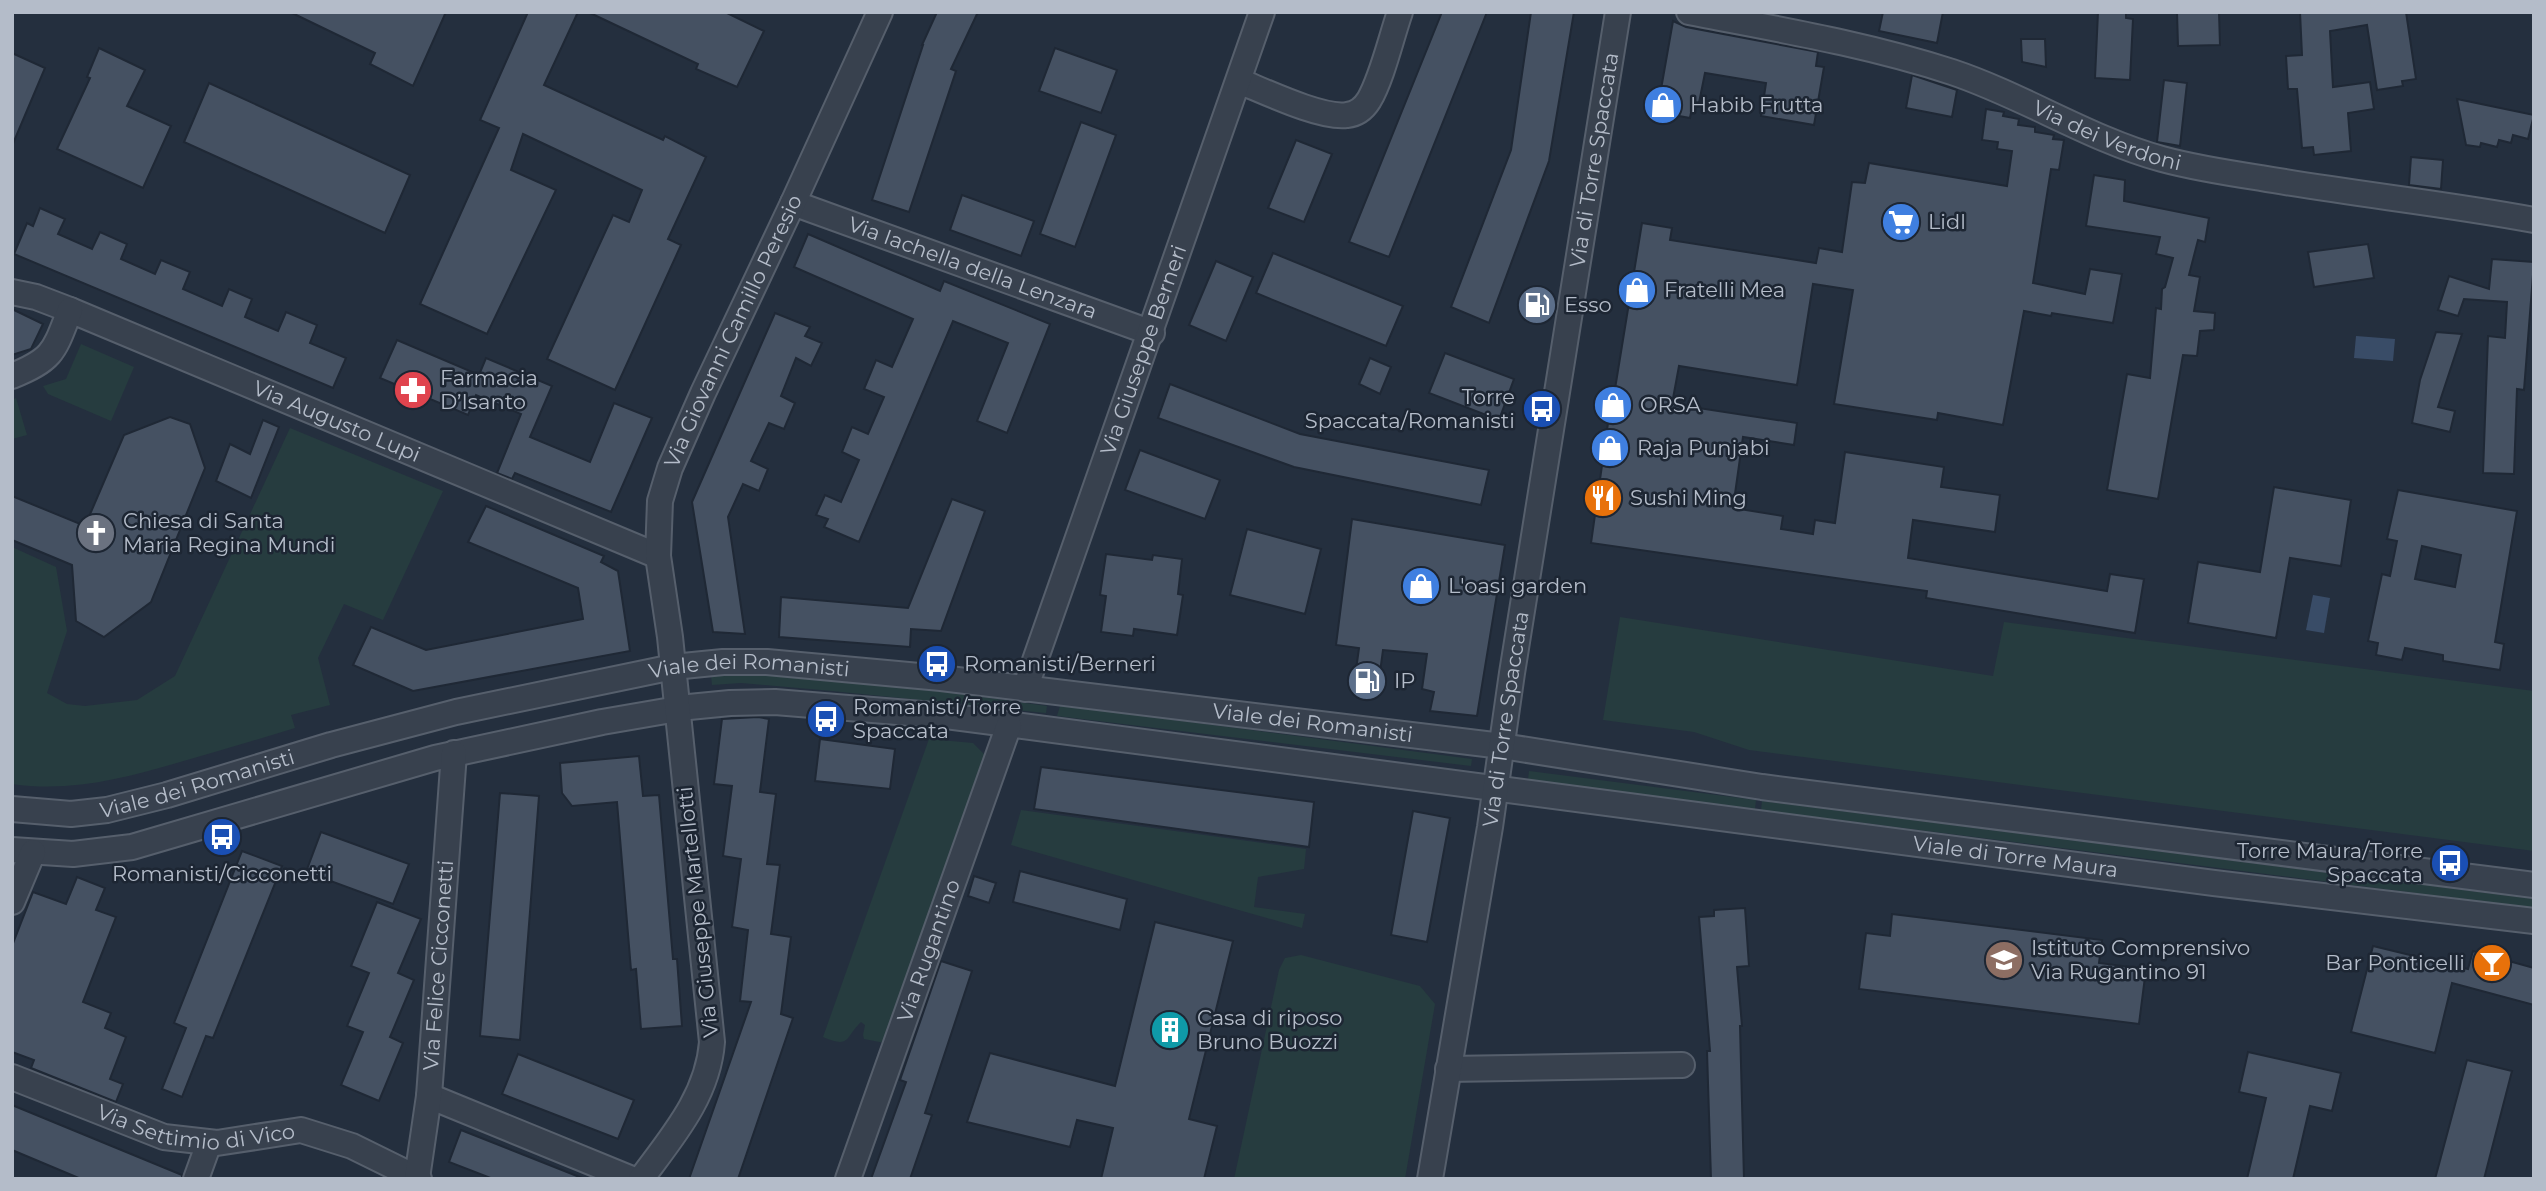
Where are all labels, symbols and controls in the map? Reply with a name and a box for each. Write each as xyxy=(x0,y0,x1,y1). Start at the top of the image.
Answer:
street label: Via di Torre Spaccata xyxy=(1564,51,1623,270)
shop icon: Habib Frutta xyxy=(1642,84,1684,126)
place label: Habib Frutta xyxy=(1690,92,1823,117)
street label: Via dei Verdoni xyxy=(2029,95,2184,175)
street label: Via Giovanni Camillo Peresio xyxy=(659,191,807,471)
supermarket icon: Lidl xyxy=(1880,201,1922,243)
place label: Lidl xyxy=(1928,209,1966,234)
street label: Via Iachella della Lenzara xyxy=(845,211,1101,324)
street label: Via Giuseppe Berneri xyxy=(1095,242,1191,458)
shop icon: Fratelli Mea xyxy=(1616,269,1658,311)
place label: Fratelli Mea xyxy=(1664,277,1785,302)
fuel station icon: Esso xyxy=(1516,284,1558,326)
place label: Esso xyxy=(1564,292,1612,317)
place label: Farmacia D’Isanto xyxy=(440,365,538,414)
pharmacy icon: Farmacia D’Isanto xyxy=(392,369,434,411)
street label: Via Augusto Lupi xyxy=(250,375,424,467)
place label: Torre Spaccata/Romanisti xyxy=(1305,384,1515,433)
shop icon: ORSA xyxy=(1592,384,1634,426)
bus stop icon: Torre Spaccata/Romanisti xyxy=(1521,388,1563,430)
place label: ORSA xyxy=(1640,392,1702,417)
shop icon: Raja Punjabi xyxy=(1589,427,1631,469)
place label: Raja Punjabi xyxy=(1637,435,1770,460)
restaurant icon: Sushi Ming xyxy=(1582,477,1624,519)
place label: Sushi Ming xyxy=(1630,485,1747,510)
place label: Chiesa di Santa Maria Regina Mundi xyxy=(123,508,335,557)
church icon: Chiesa di Santa Maria Regina Mundi xyxy=(75,512,117,554)
shop icon: L'oasi garden xyxy=(1400,565,1442,607)
place label: L'oasi garden xyxy=(1448,573,1587,598)
street label: Via di Torre Spaccata xyxy=(1477,609,1534,829)
bus stop icon: Romanisti/Berneri xyxy=(916,643,958,685)
street label: Viale dei Romanisti xyxy=(646,649,851,684)
place label: Romanisti/Berneri xyxy=(964,651,1156,676)
fuel station icon: IP xyxy=(1346,660,1388,702)
place label: IP xyxy=(1394,668,1415,693)
place label: Romanisti/Torre Spaccata xyxy=(853,694,1021,743)
bus stop icon: Romanisti/Torre Spaccata xyxy=(805,698,847,740)
street label: Viale dei Romanisti xyxy=(1211,698,1414,747)
street label: Viale dei Romanisti xyxy=(98,744,297,823)
street label: Via Giuseppe Martellotti xyxy=(672,785,723,1039)
bus stop icon: Romanisti/Cicconetti xyxy=(201,816,243,858)
street label: Viale di Torre Maura xyxy=(1911,830,2120,882)
place label: Torre Maura/Torre Spaccata xyxy=(2237,838,2423,887)
bus stop icon: Torre Maura/Torre Spaccata xyxy=(2429,842,2471,884)
street label: Via Felice Cicconetti xyxy=(418,859,458,1071)
place label: Romanisti/Cicconetti xyxy=(112,861,332,886)
street label: Via Rugantino xyxy=(892,876,965,1025)
place label: Istituto Comprensivo Via Rugantino 91 xyxy=(2031,935,2250,984)
school or university icon: Istituto Comprensivo Via Rugantino 91 xyxy=(1983,939,2025,981)
bar icon: Bar Ponticelli xyxy=(2471,942,2513,984)
place label: Bar Ponticelli xyxy=(2325,950,2465,975)
place label: Casa di riposo Bruno Buozzi xyxy=(1197,1005,1342,1054)
building icon: Casa di riposo Bruno Buozzi xyxy=(1149,1009,1191,1051)
street label: Via Settimio di Vico xyxy=(94,1099,297,1155)

